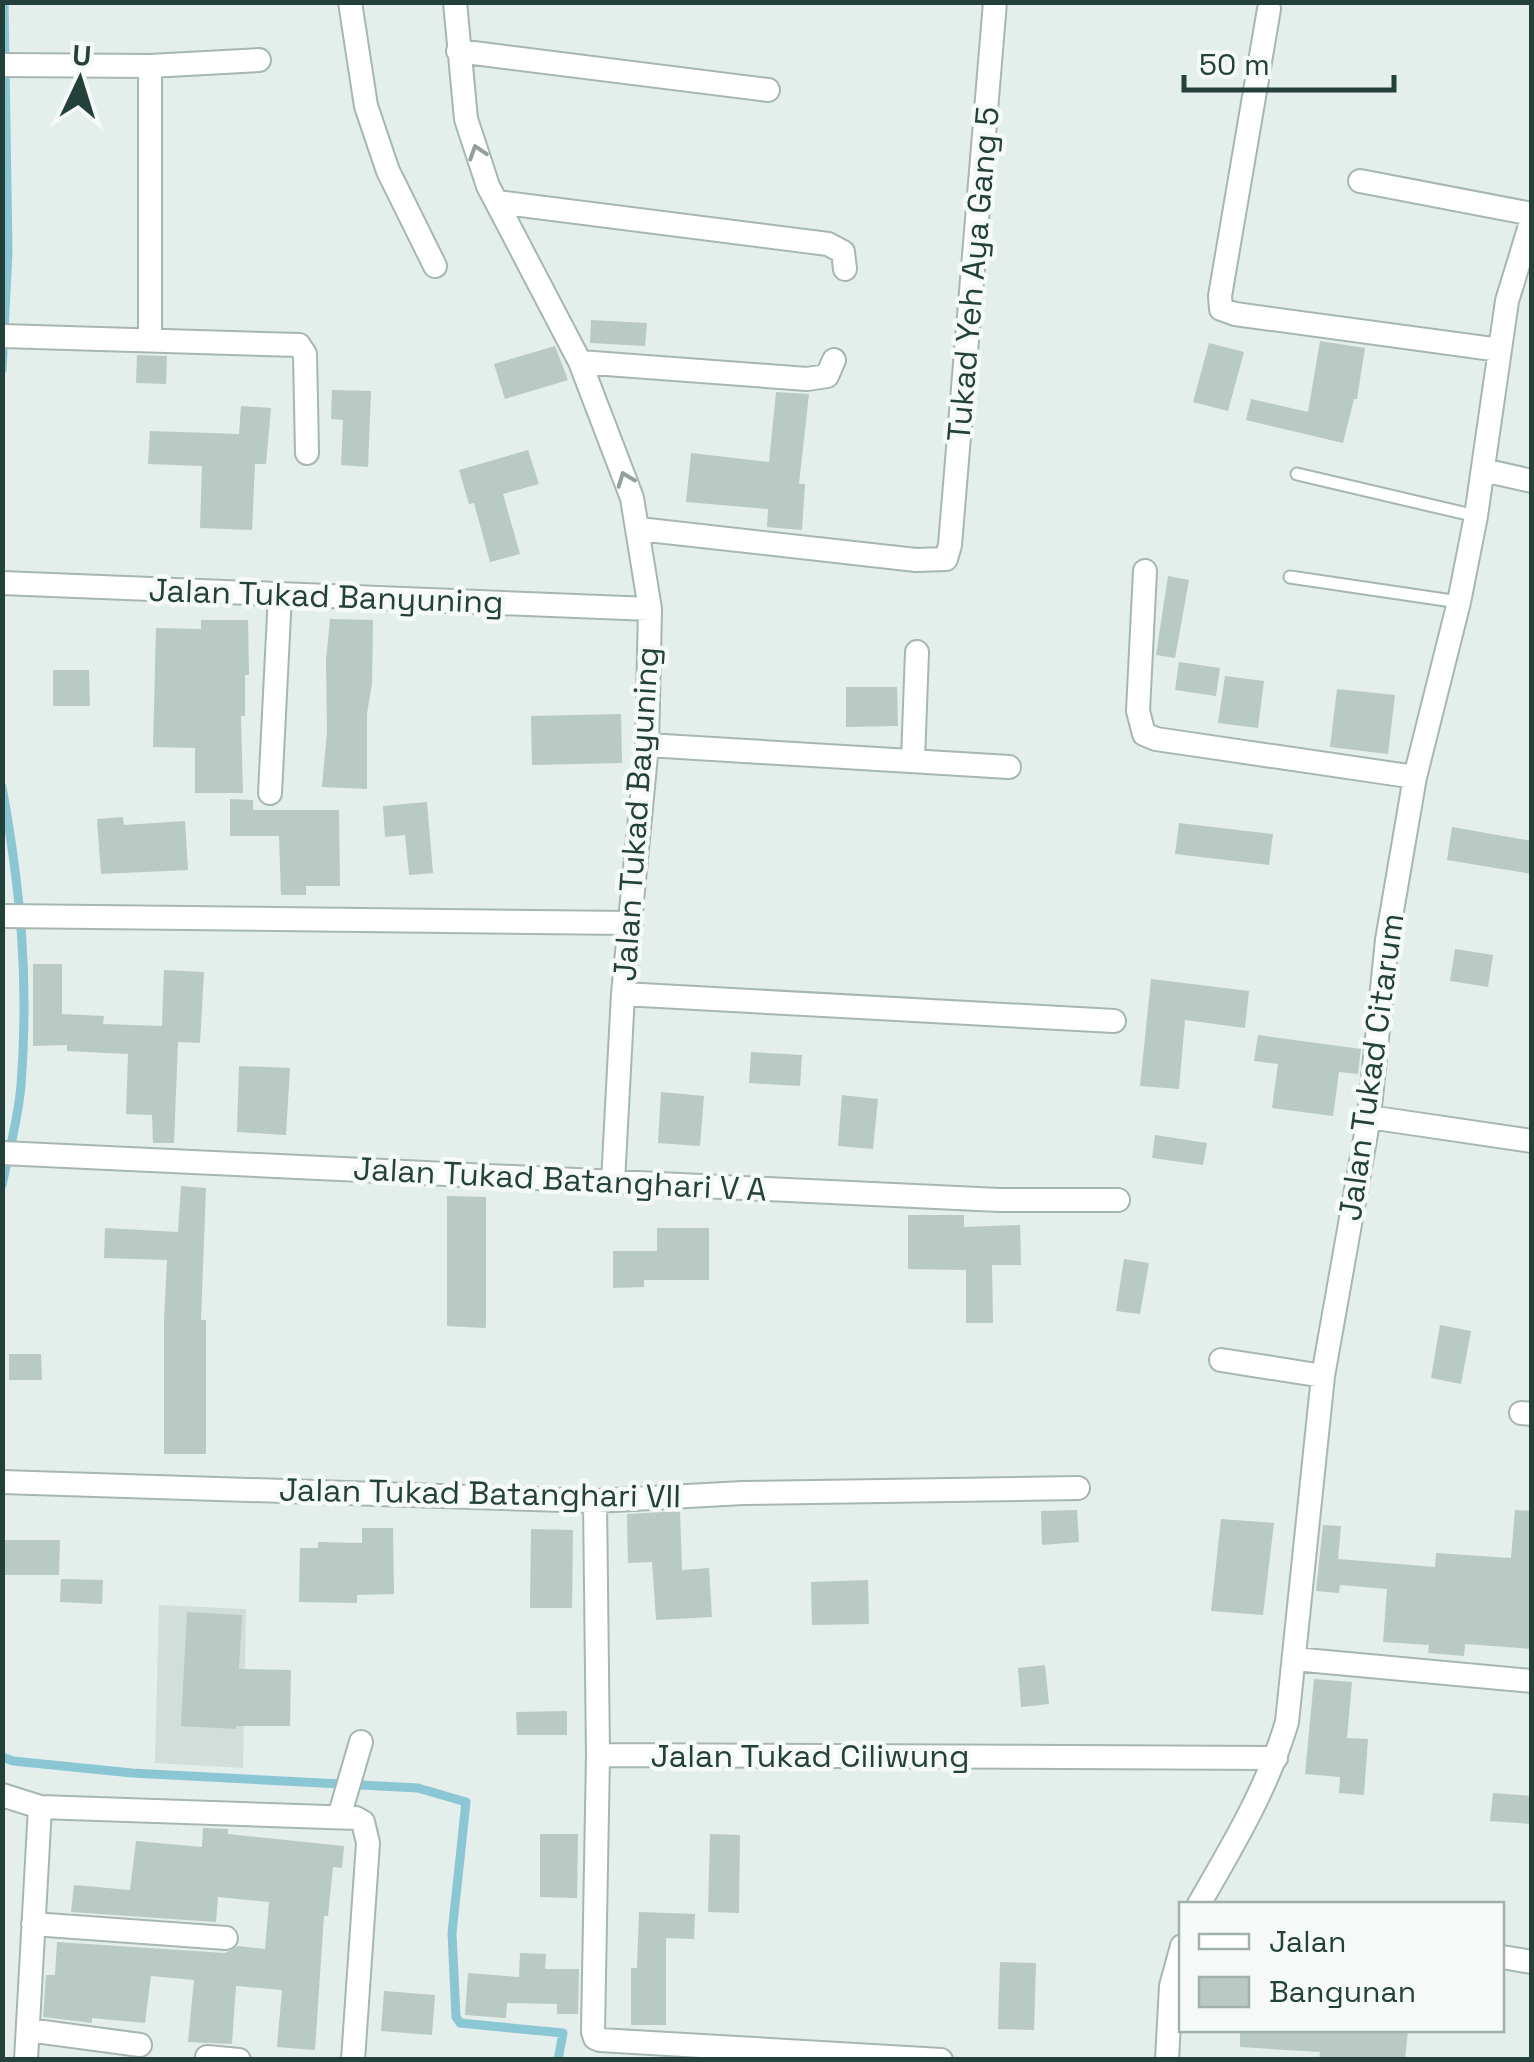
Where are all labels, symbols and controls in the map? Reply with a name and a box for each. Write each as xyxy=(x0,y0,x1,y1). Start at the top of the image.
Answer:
north arrow xyxy=(30,30,130,130)
scale bar xyxy=(1184,30,1394,92)
text: U xyxy=(71,36,92,74)
text: 50 m xyxy=(1199,45,1270,84)
street label: Tukad Yeh Aya Gang 5 xyxy=(938,105,1008,443)
one-way arrow xyxy=(468,144,489,161)
one-way arrow xyxy=(616,472,636,489)
street label: Jalan Tukad Banyuning xyxy=(148,570,504,622)
street label: Jalan Tukad Bayuning xyxy=(604,645,668,983)
street label: Jalan Tukad Citarum xyxy=(1330,911,1412,1223)
street label: Jalan Tukad Batanghari V A xyxy=(352,1148,768,1210)
street label: Jalan Tukad Batanghari VII xyxy=(279,1469,681,1517)
street label: Jalan Tukad Ciliwung xyxy=(651,1736,969,1776)
legend xyxy=(1179,1902,1504,2032)
text: Jalan xyxy=(1269,1922,1346,1961)
text: Bangunan xyxy=(1269,1972,1416,2011)

